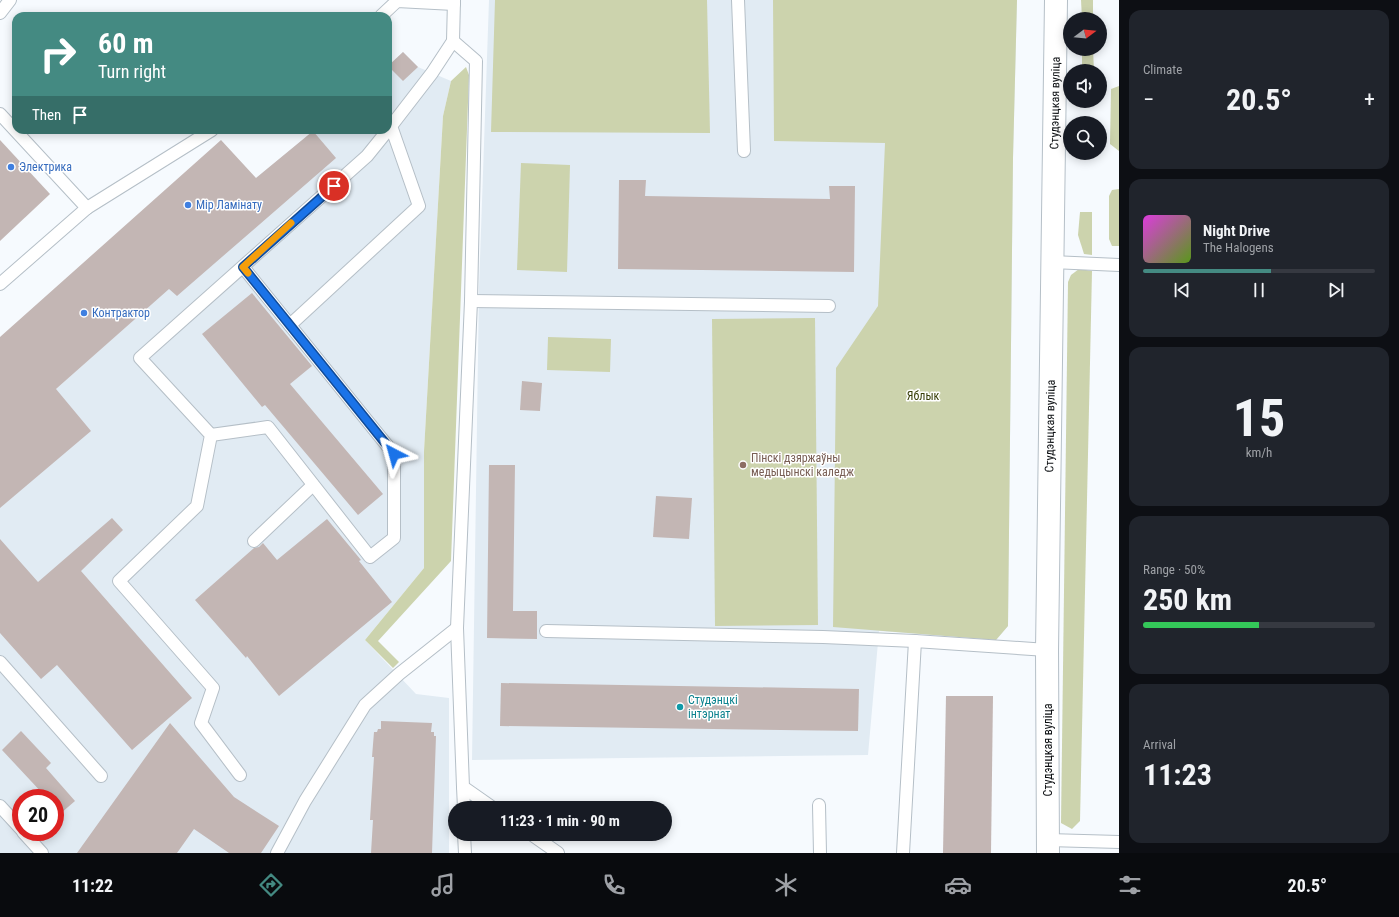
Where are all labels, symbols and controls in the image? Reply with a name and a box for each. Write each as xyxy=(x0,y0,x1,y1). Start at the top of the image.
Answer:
north arrow xyxy=(1063,12,1107,56)
map controls xyxy=(1063,12,1107,160)
text: 60 m xyxy=(98,27,154,60)
icon: right xyxy=(32,28,84,80)
street label: Студэнцкая вуліца xyxy=(1047,56,1063,150)
text: Turn right xyxy=(98,61,166,82)
text: Climate xyxy=(1143,62,1182,77)
button: sound xyxy=(1063,64,1107,108)
text: 20.5° xyxy=(1226,82,1292,117)
text: − xyxy=(1143,87,1154,112)
text: + xyxy=(1364,87,1375,112)
icon: arrive xyxy=(69,104,91,126)
text: Then xyxy=(32,106,61,124)
button: search xyxy=(1063,116,1107,160)
place label: Электрика xyxy=(19,160,72,174)
marker: Электрика xyxy=(6,162,16,172)
pin xyxy=(317,169,351,203)
icon: arrive xyxy=(323,175,345,197)
place label: Мір Ламінату xyxy=(196,198,262,212)
marker: Мір Ламінату xyxy=(183,200,193,210)
text: Night Drive xyxy=(1203,222,1270,240)
text: The Halogens xyxy=(1203,240,1274,255)
icon: previous xyxy=(1171,279,1193,301)
icon: pause xyxy=(1248,279,1270,301)
icon: next xyxy=(1325,279,1347,301)
place label: Контрактор xyxy=(92,306,150,320)
marker: Контрактор xyxy=(79,308,89,318)
street label: Студэнцкая вуліца xyxy=(1042,379,1058,473)
text: 15 xyxy=(1233,388,1285,449)
park label: Яблык xyxy=(907,389,940,403)
position arrow xyxy=(373,433,415,475)
text: km/h xyxy=(1246,445,1272,460)
place label: Пінскі дзяржаўны медыцынскі каледж xyxy=(751,451,854,479)
marker: Пінскі дзяржаўны медыцынскі каледж xyxy=(738,460,748,470)
text: Range · 50% xyxy=(1143,562,1205,577)
text: 250 km xyxy=(1143,582,1232,617)
place label: Студэнцкі інтэрнат xyxy=(688,693,738,721)
marker: Студэнцкі інтэрнат xyxy=(675,702,685,712)
street label: Студэнцкая вуліца xyxy=(1041,703,1055,796)
text: Arrival xyxy=(1143,737,1176,752)
text: 11:23 xyxy=(1143,757,1212,792)
speed limit sign: 20 xyxy=(12,789,64,841)
text: 11:23 · 1 min · 90 m xyxy=(500,812,620,830)
icon: directions xyxy=(257,871,285,899)
icon: music xyxy=(429,871,457,899)
icon: phone xyxy=(600,871,628,899)
icon: climate xyxy=(772,871,800,899)
icon: car xyxy=(944,871,972,899)
icon: filters xyxy=(1116,871,1144,899)
text: 11:22 xyxy=(72,875,113,896)
text: 20.5° xyxy=(1288,875,1327,896)

